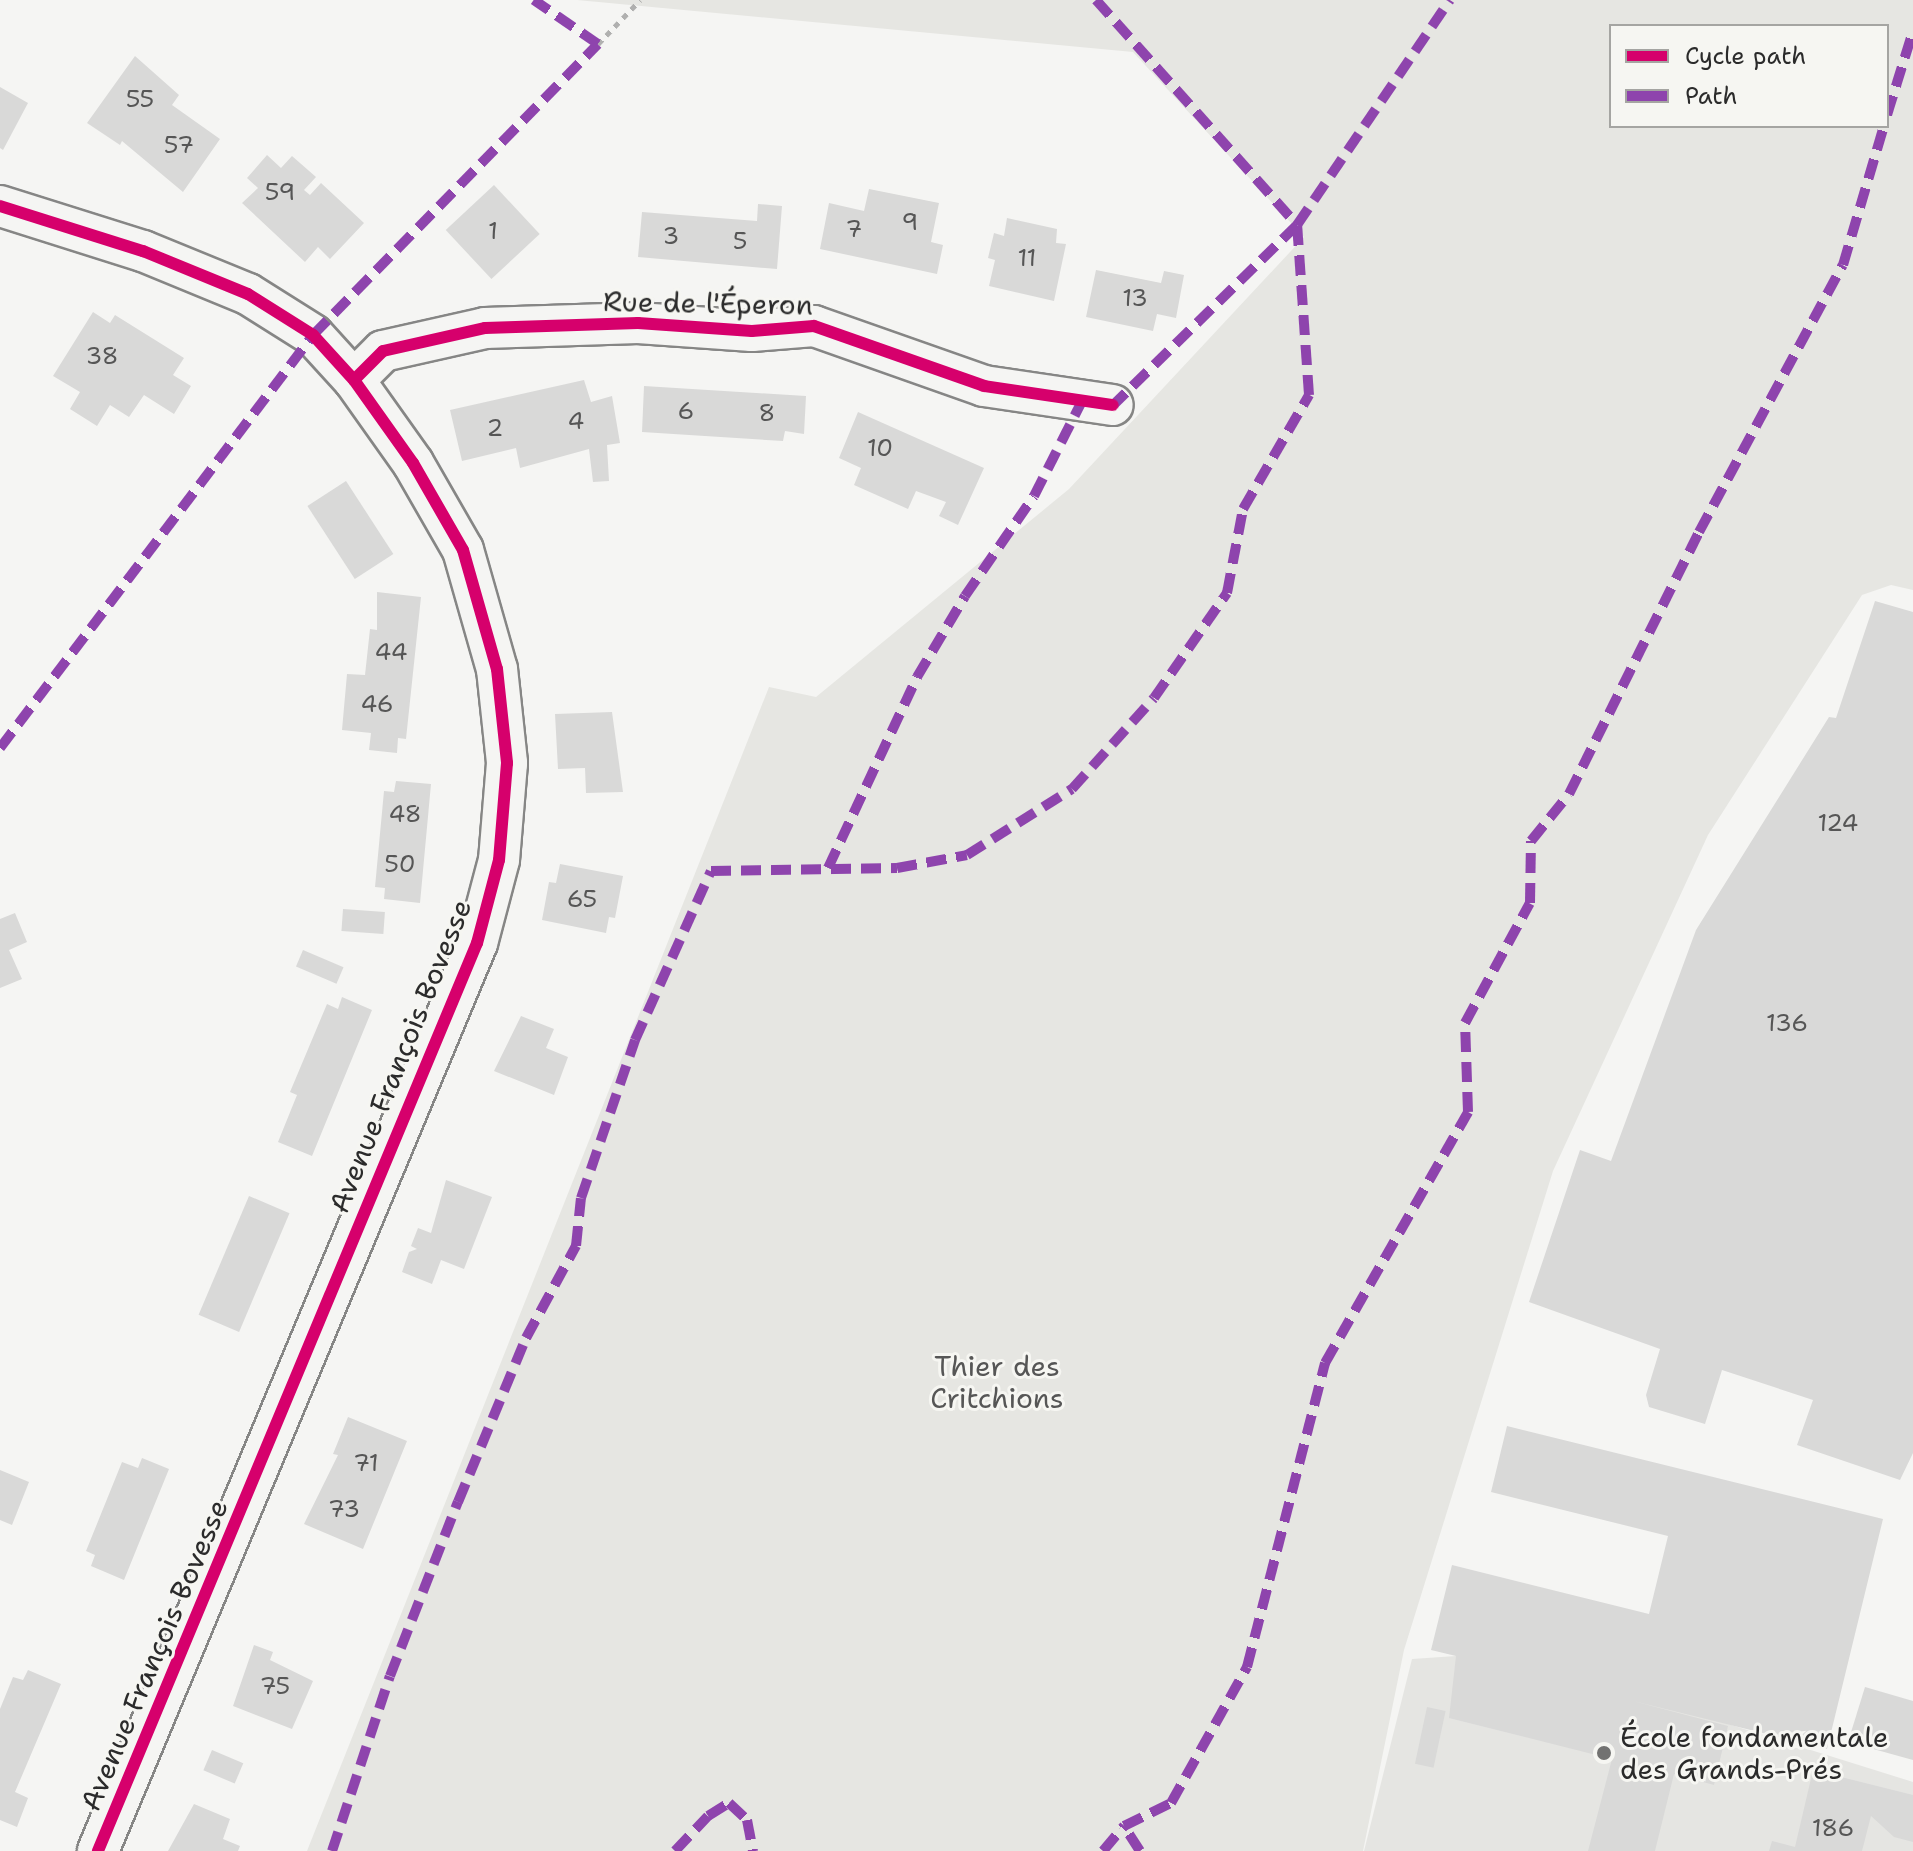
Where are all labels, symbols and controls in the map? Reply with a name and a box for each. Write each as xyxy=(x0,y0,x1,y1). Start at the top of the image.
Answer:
legend xyxy=(1609,24,1889,128)
text: Cycle path xyxy=(1685,40,1806,72)
text: Path xyxy=(1685,80,1737,112)
house number: 55 xyxy=(126,86,154,114)
house number: 57 xyxy=(164,132,194,160)
house number: 59 xyxy=(265,179,295,207)
house number: 9 xyxy=(902,209,918,237)
house number: 7 xyxy=(846,216,862,244)
house number: 1 xyxy=(488,218,498,246)
house number: 3 xyxy=(663,223,679,251)
house number: 5 xyxy=(733,228,747,256)
house number: 11 xyxy=(1017,245,1037,273)
street label: Rue de l'Éperon xyxy=(603,284,813,322)
house number: 13 xyxy=(1122,285,1148,313)
house number: 38 xyxy=(86,343,118,371)
house number: 6 xyxy=(678,398,694,426)
house number: 8 xyxy=(759,400,775,428)
house number: 4 xyxy=(568,408,584,436)
house number: 2 xyxy=(487,415,503,443)
house number: 10 xyxy=(867,435,893,463)
house number: 44 xyxy=(375,639,407,667)
house number: 46 xyxy=(360,691,394,719)
house number: 48 xyxy=(388,801,422,829)
house number: 124 xyxy=(1818,810,1858,838)
house number: 50 xyxy=(384,851,416,879)
house number: 65 xyxy=(567,886,597,914)
street label: Avenue François Bovesse xyxy=(322,894,478,1218)
house number: 136 xyxy=(1766,1010,1808,1038)
park label: Thier des Critchions xyxy=(930,1349,1064,1415)
house number: 71 xyxy=(353,1450,379,1478)
street label: Avenue François Bovesse xyxy=(73,1494,235,1816)
house number: 73 xyxy=(328,1496,360,1524)
house number: 75 xyxy=(260,1673,290,1701)
place label: École fondamentale des Grands-Prés xyxy=(1620,1720,1888,1786)
marker: École fondamentale des Grands-Prés xyxy=(1595,1744,1613,1762)
house number: 186 xyxy=(1812,1815,1854,1843)

